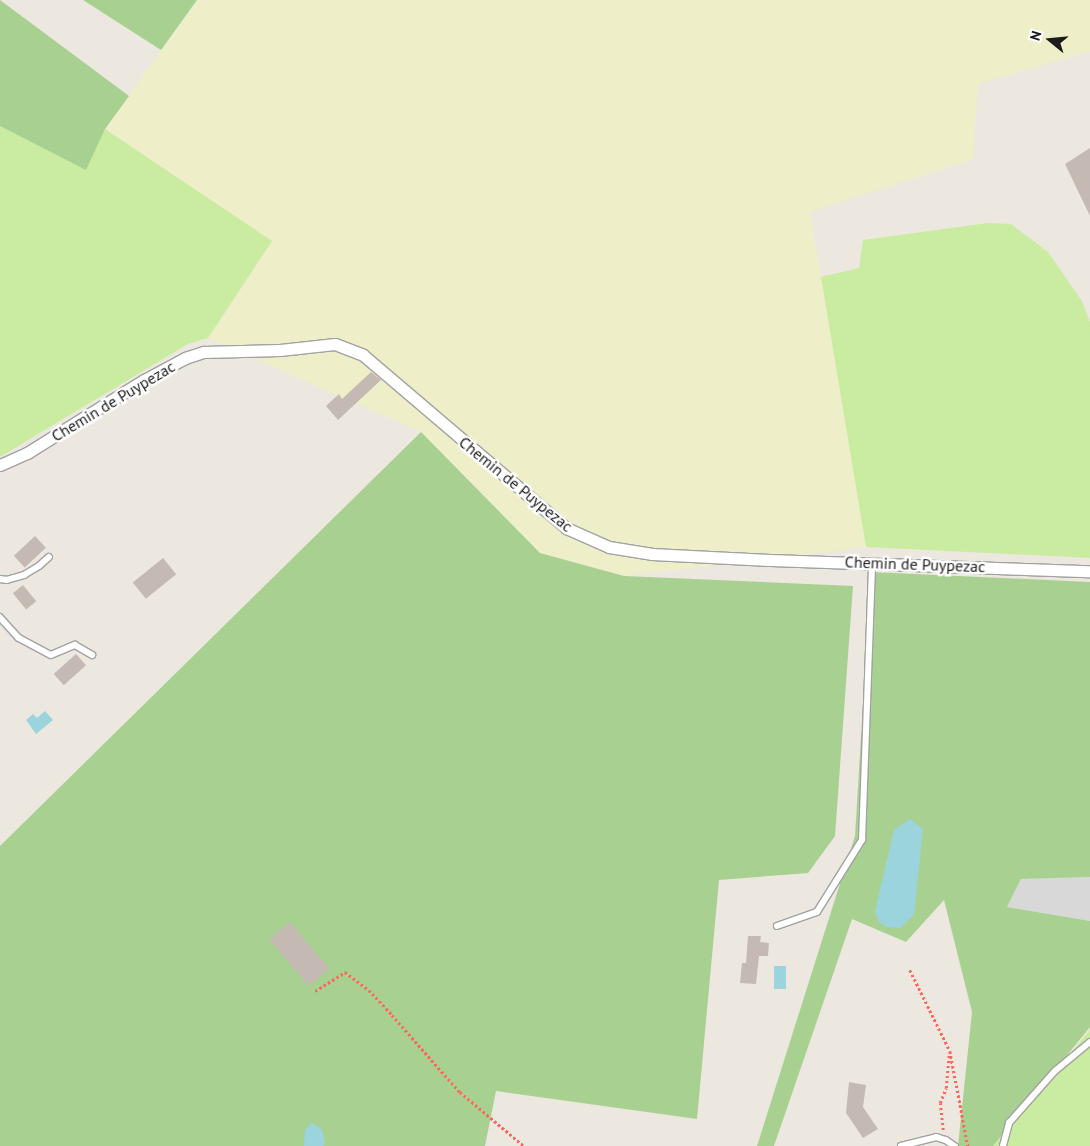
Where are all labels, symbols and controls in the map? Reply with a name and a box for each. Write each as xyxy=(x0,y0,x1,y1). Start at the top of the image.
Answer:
north arrow xyxy=(1025,15,1075,65)
text: N xyxy=(1026,29,1046,43)
street label: Chemin de Puypezac xyxy=(48,357,178,445)
street label: Chemin de Puypezac xyxy=(455,432,577,536)
street label: Chemin de Puypezac xyxy=(844,552,986,576)

